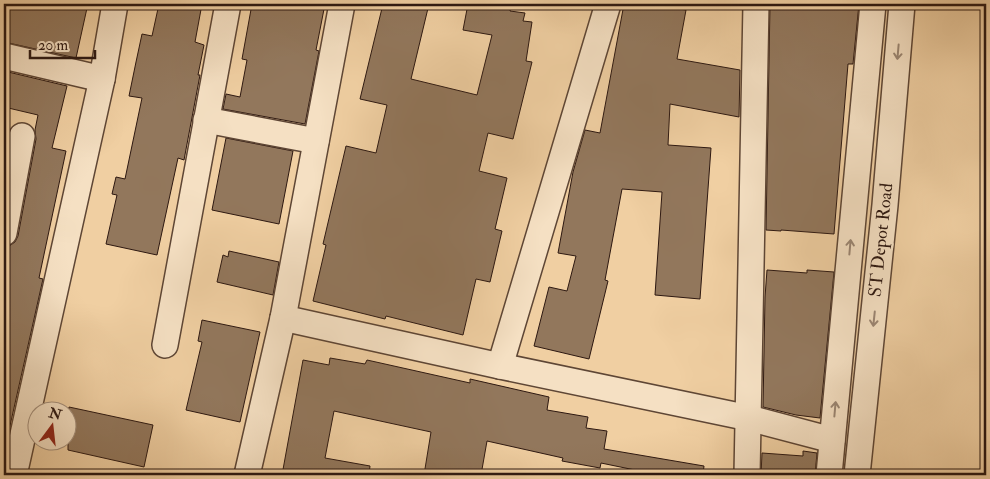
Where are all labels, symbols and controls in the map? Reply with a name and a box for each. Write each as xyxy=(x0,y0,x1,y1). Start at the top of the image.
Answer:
scale bar xyxy=(30,28,95,60)
text: 20 m xyxy=(38,36,68,55)
one-way arrow xyxy=(893,44,903,60)
street label: ST Depot Road xyxy=(864,182,898,298)
one-way arrow xyxy=(846,240,855,256)
one-way arrow xyxy=(869,310,878,326)
north arrow xyxy=(28,402,78,452)
one-way arrow xyxy=(830,402,840,418)
text: N xyxy=(46,404,64,424)

